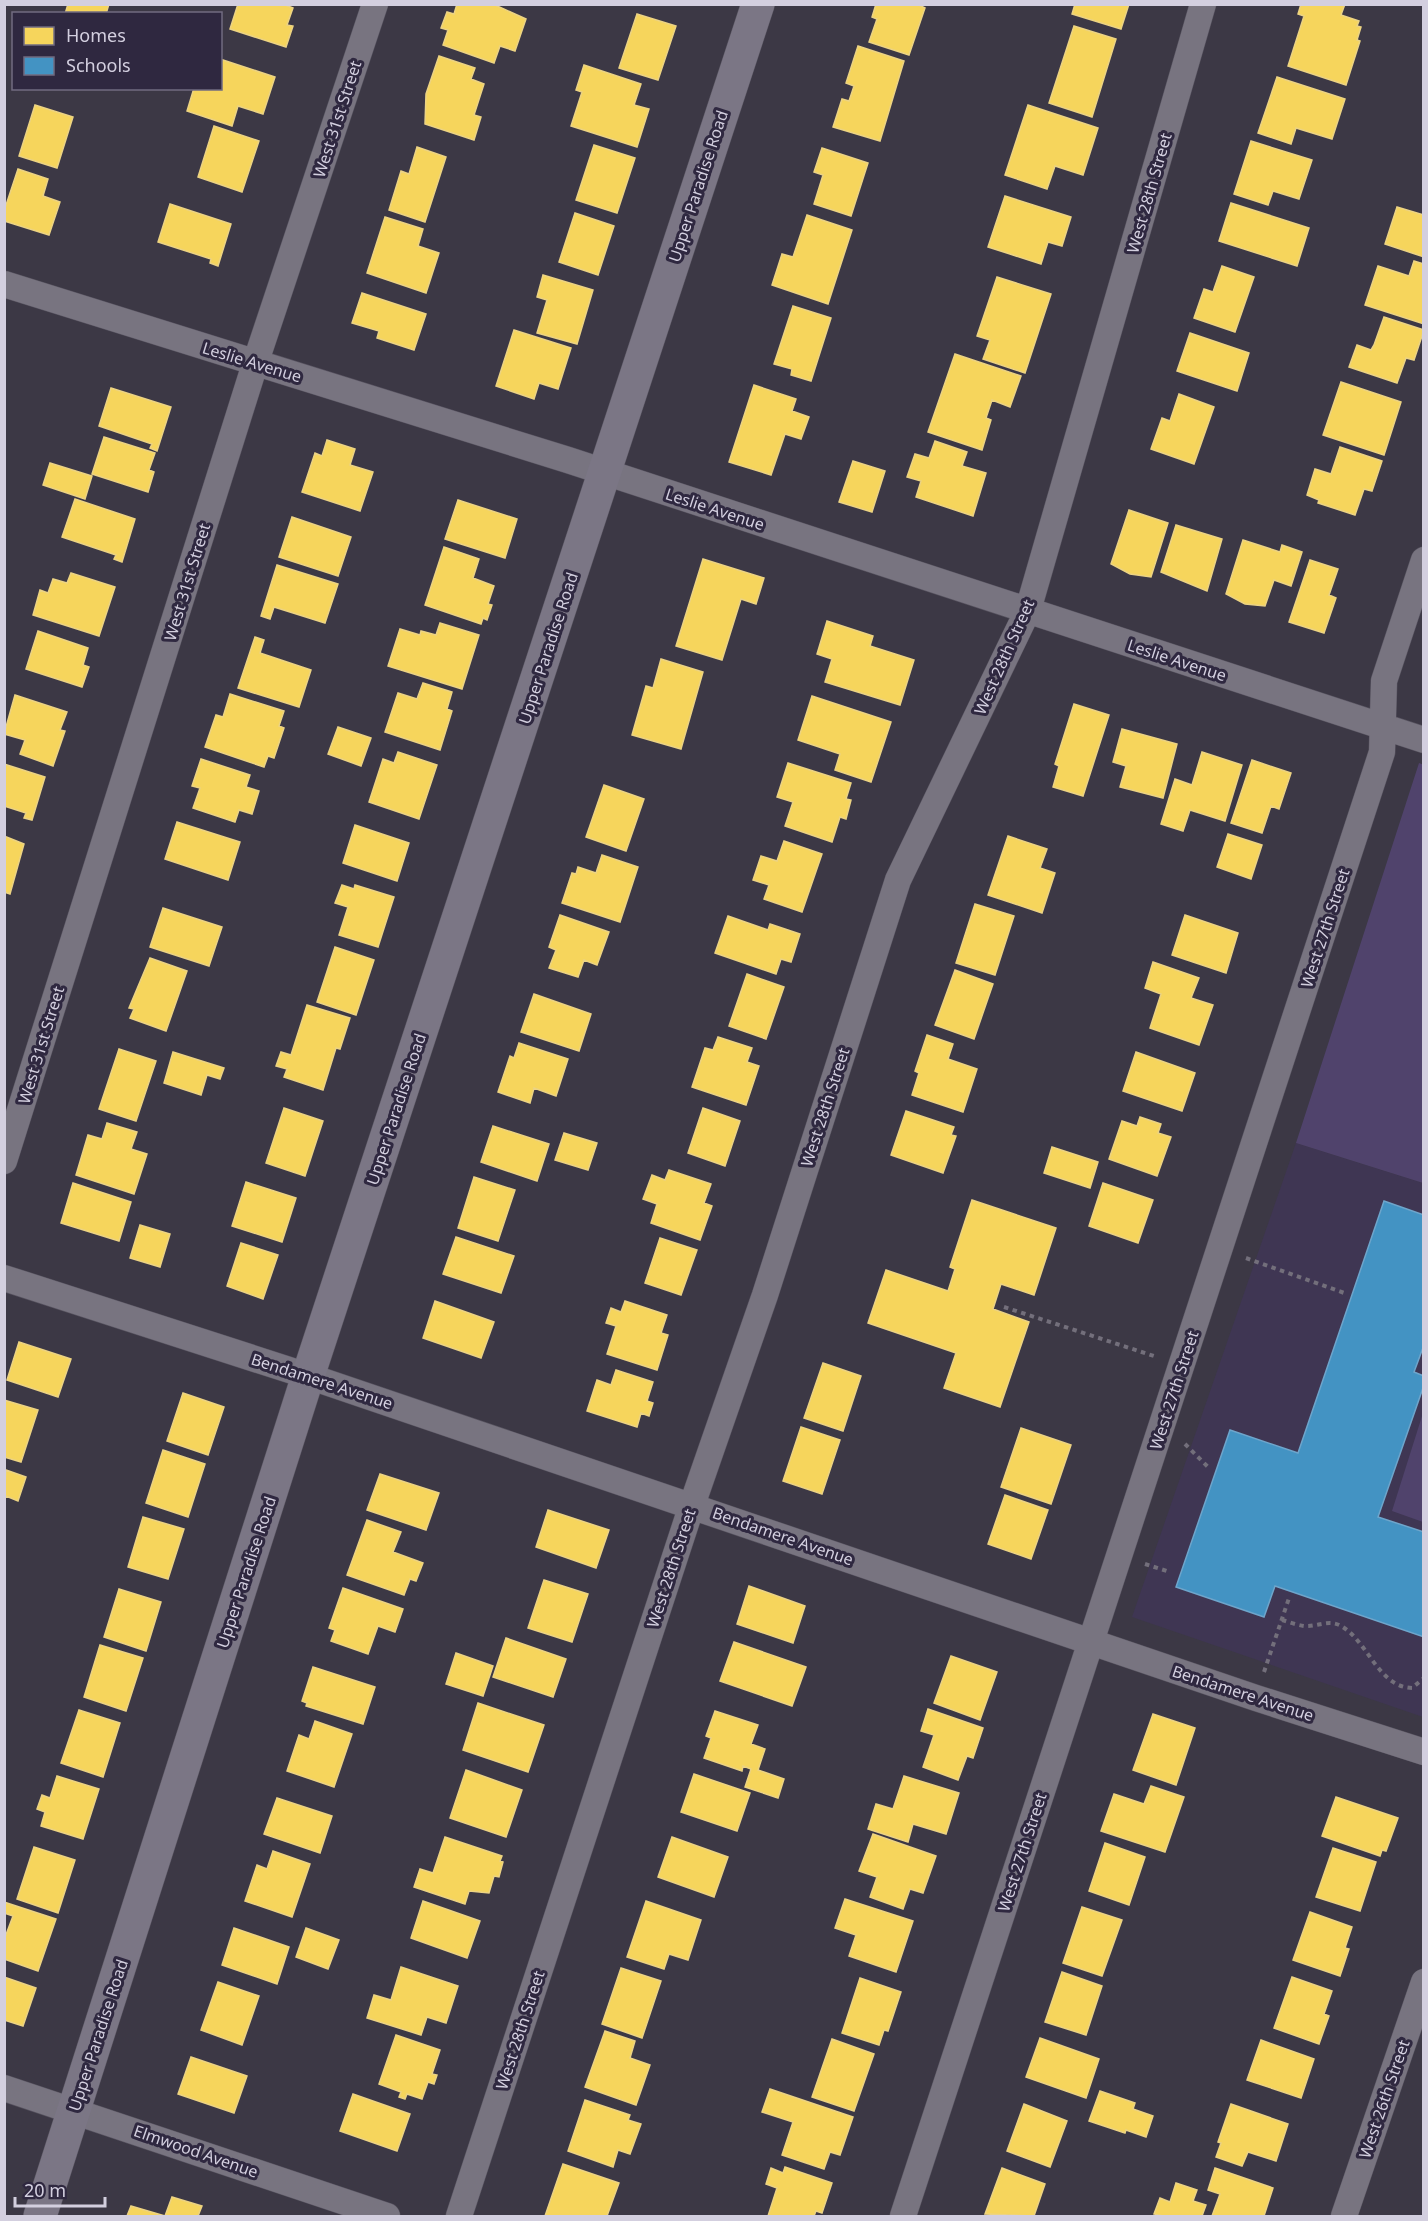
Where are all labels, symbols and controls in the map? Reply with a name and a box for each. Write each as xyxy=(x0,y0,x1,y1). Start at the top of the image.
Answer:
legend xyxy=(12,12,222,90)
text: Homes xyxy=(66,23,126,47)
text: Schools xyxy=(66,53,131,77)
street label: West 31st Street xyxy=(308,57,366,180)
street label: Upper Paradise Road xyxy=(663,107,733,265)
street label: West 28th Street xyxy=(1121,130,1177,256)
street label: Leslie Avenue xyxy=(200,336,304,388)
street label: Leslie Avenue xyxy=(663,483,767,535)
street label: West 31st Street xyxy=(159,520,215,643)
street label: Upper Paradise Road xyxy=(513,569,583,727)
street label: West 28th Street xyxy=(969,596,1039,718)
street label: Leslie Avenue xyxy=(1125,634,1229,686)
street label: West 27th Street xyxy=(1295,865,1355,990)
street label: West 31st Street xyxy=(13,983,69,1106)
street label: Upper Paradise Road xyxy=(361,1030,431,1188)
street label: West 28th Street xyxy=(795,1044,855,1169)
street label: West 27th Street xyxy=(1144,1327,1204,1452)
street label: Bendamere Avenue xyxy=(248,1348,396,1414)
street label: Upper Paradise Road xyxy=(211,1493,281,1651)
street label: Bendamere Avenue xyxy=(710,1502,856,1570)
street label: West 28th Street xyxy=(641,1505,701,1630)
street label: Bendamere Avenue xyxy=(1169,1660,1317,1726)
street label: West 27th Street xyxy=(992,1789,1052,1914)
street label: Upper Paradise Road xyxy=(63,1956,133,2114)
street label: West 28th Street xyxy=(490,1967,550,2092)
street label: West 26th Street xyxy=(1353,2037,1415,2161)
street label: Elmwood Avenue xyxy=(131,2119,261,2183)
scale bar xyxy=(15,2170,105,2208)
text: 20 m xyxy=(24,2178,66,2202)

